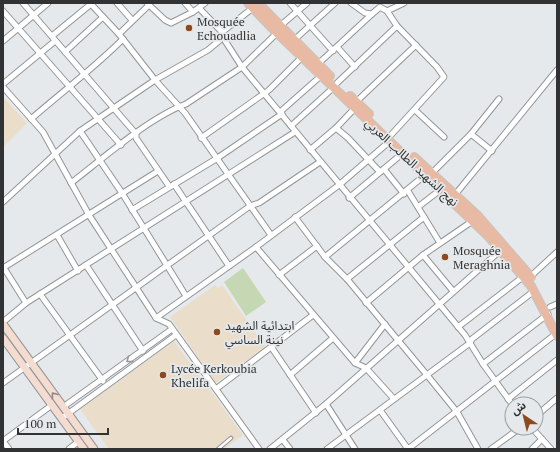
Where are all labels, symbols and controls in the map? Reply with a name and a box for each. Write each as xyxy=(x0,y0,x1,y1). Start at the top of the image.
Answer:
place label: Mosquée Echouadlia xyxy=(197,14,256,43)
marker: Mosquée Echouadlia xyxy=(184,23,194,33)
street label: نهج الشهيد الطالب العربي xyxy=(360,115,462,211)
place label: Mosquée Meraghnia xyxy=(453,243,510,272)
marker: Mosquée Meraghnia xyxy=(440,252,450,262)
place label: ابتدائية الشهيد نينة الساسي xyxy=(225,318,295,349)
marker: ابتدائية الشهيد نينة الساسي xyxy=(212,327,222,337)
one-way arrow xyxy=(126,355,133,362)
place label: Lycée Kerkoubia Khelifa xyxy=(171,361,257,390)
marker: Lycée Kerkoubia Khelifa xyxy=(158,370,168,380)
one-way arrow xyxy=(52,393,59,400)
north arrow xyxy=(504,396,544,436)
text: ش xyxy=(508,398,528,418)
scale bar xyxy=(18,410,108,436)
text: 100 m xyxy=(24,416,57,431)

